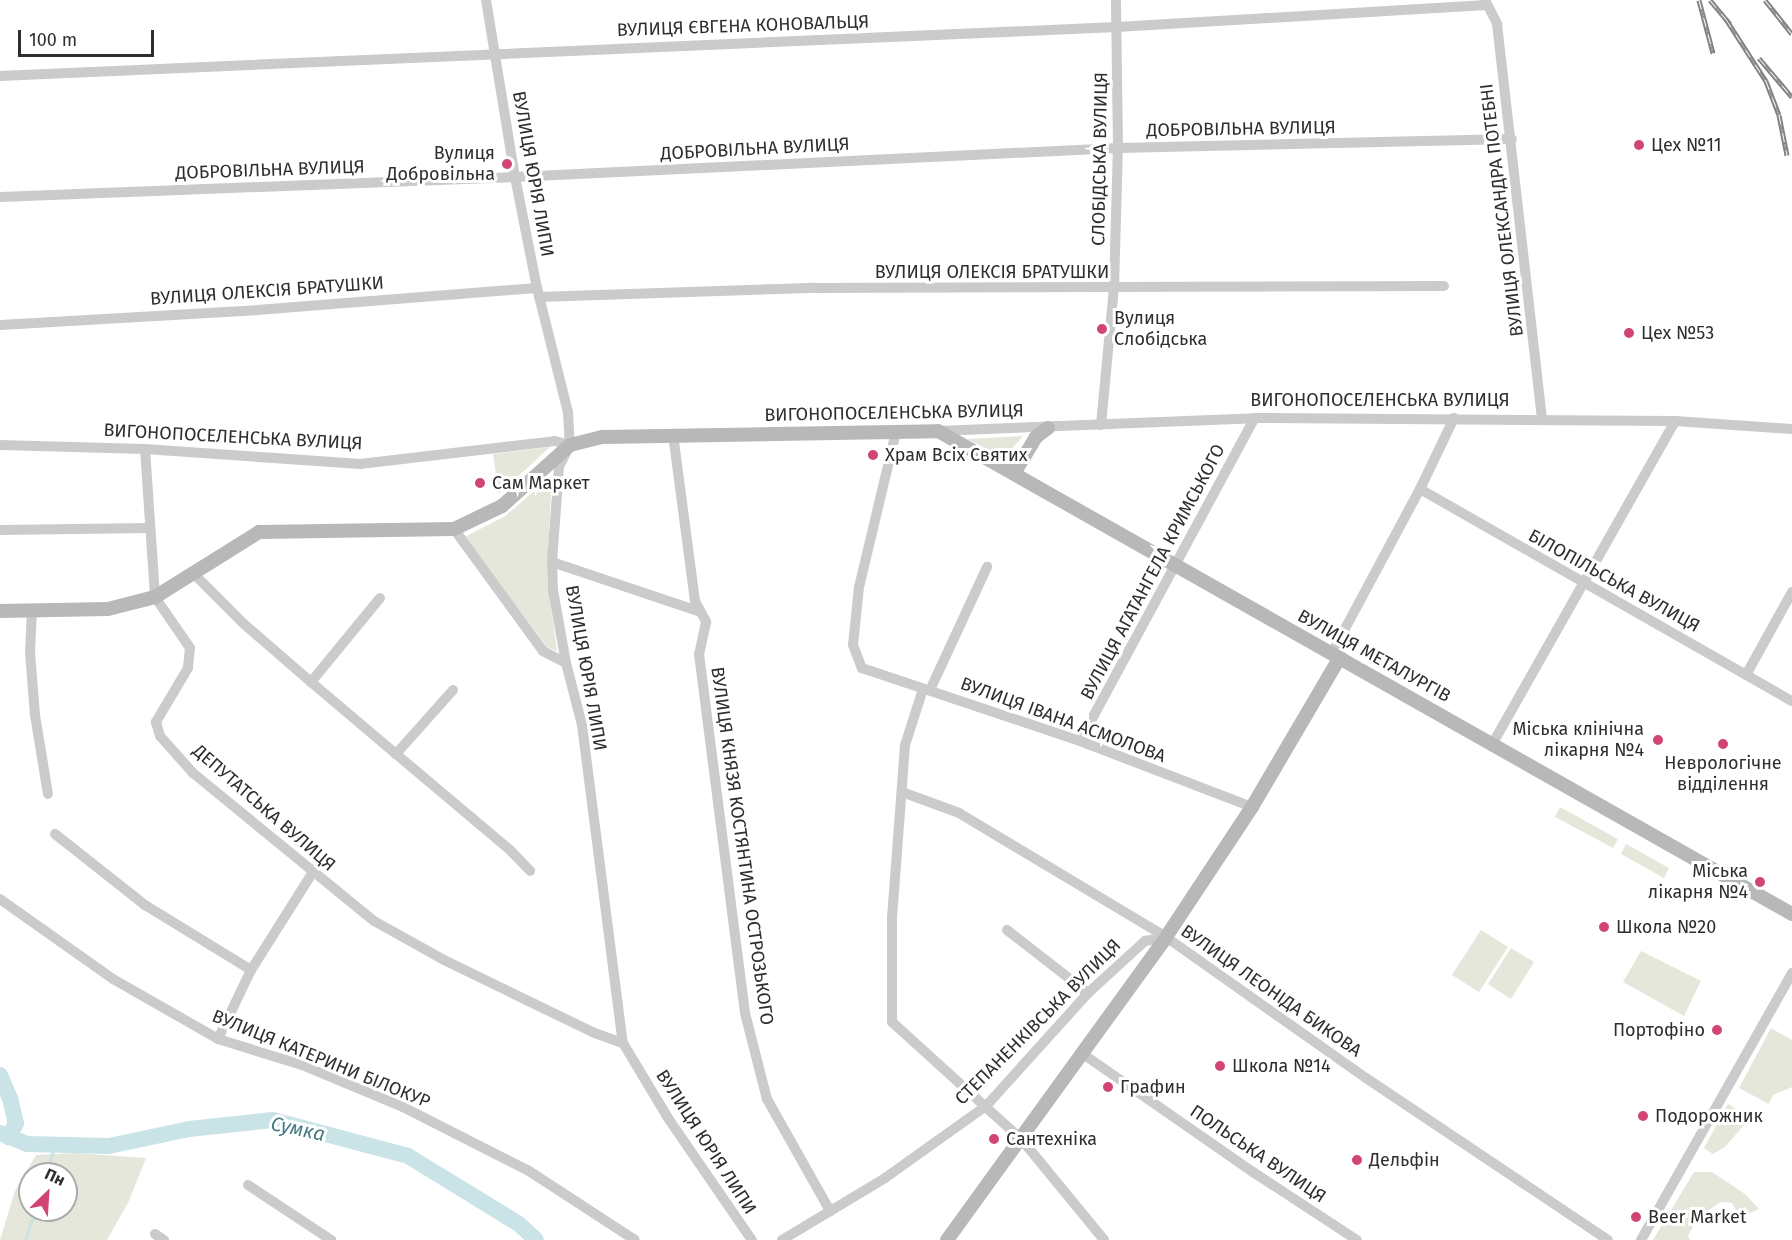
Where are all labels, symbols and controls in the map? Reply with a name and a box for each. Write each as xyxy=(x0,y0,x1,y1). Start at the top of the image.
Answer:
street label: ВУЛИЦЯ ЄВГЕНА КОНОВАЛЬЦЯ xyxy=(616,11,870,41)
scale bar xyxy=(21,18,158,56)
text: 100 m xyxy=(29,29,77,51)
street label: СЛОБІДСЬКА ВУЛИЦЯ xyxy=(1088,72,1112,246)
street label: ВУЛИЦЯ ОЛЕКСАНДРА ПОТЕБНІ xyxy=(1476,82,1528,338)
street label: ВУЛИЦЯ ЮРІЯ ЛИПИ xyxy=(508,89,558,259)
street label: ДОБРОВІЛЬНА ВУЛИЦЯ xyxy=(1146,117,1336,141)
street label: ДОБРОВІЛЬНА ВУЛИЦЯ xyxy=(660,133,850,165)
place label: Цех №11 xyxy=(1651,134,1722,156)
marker: Цех №11 xyxy=(1632,138,1646,152)
place label: Вулиця Добровільна xyxy=(387,143,495,186)
street label: ДОБРОВІЛЬНА ВУЛИЦЯ xyxy=(175,156,365,184)
marker: Вулиця Добровільна xyxy=(500,157,514,171)
street label: ВУЛИЦЯ ОЛЕКСІЯ БРАТУШКИ xyxy=(875,261,1109,283)
street label: ВУЛИЦЯ ОЛЕКСІЯ БРАТУШКИ xyxy=(149,272,385,310)
place label: Вулиця Слобідська xyxy=(1114,308,1207,350)
marker: Вулиця Слобідська xyxy=(1095,322,1109,336)
place label: Цех №53 xyxy=(1641,322,1714,344)
marker: Цех №53 xyxy=(1622,326,1636,340)
street label: ВИГОНОПОСЕЛЕНСЬКА ВУЛИЦЯ xyxy=(1250,389,1510,411)
street label: ВИГОНОПОСЕЛЕНСЬКА ВУЛИЦЯ xyxy=(764,400,1024,426)
street label: ВИГОНОПОСЕЛЕНСЬКА ВУЛИЦЯ xyxy=(103,419,363,455)
street label: ВУЛИЦЯ АГАТАНГЕЛА КРИМСЬКОГО xyxy=(1076,441,1230,703)
place label: Храм Всіх Святих xyxy=(885,444,1027,466)
marker: Храм Всіх Святих xyxy=(866,448,880,462)
place label: Сам Маркет xyxy=(492,472,590,494)
marker: Сам Маркет xyxy=(473,476,487,490)
street label: БІЛОПІЛЬСЬКА ВУЛИЦЯ xyxy=(1525,525,1703,637)
street label: ВУЛИЦЯ ЮРІЯ ЛИПИ xyxy=(561,583,611,753)
street label: ВУЛИЦЯ МЕТАЛУРГІВ xyxy=(1294,605,1454,707)
street label: ВУЛИЦЯ КНЯЗЯ КОСТЯНТИНА ОСТРОЗЬКОГО xyxy=(706,666,778,1026)
street label: ВУЛИЦЯ ІВАНА АСМОЛОВА xyxy=(957,673,1169,767)
place label: Міська клінічна лікарня №4 xyxy=(1512,719,1644,762)
marker: Міська клінічна лікарня №4 xyxy=(1649,731,1667,749)
marker: Неврологічне відділення xyxy=(1716,737,1730,751)
street label: ДЕПУТАТСЬКА ВУЛИЦЯ xyxy=(188,740,340,876)
place label: Неврологічне відділення xyxy=(1664,753,1782,795)
place label: Міська лікарня №4 xyxy=(1648,861,1748,904)
marker: Міська лікарня №4 xyxy=(1753,875,1767,889)
place label: Школа №20 xyxy=(1616,916,1716,938)
street label: ВУЛИЦЯ ЛЕОНІДА БИКОВА xyxy=(1176,920,1366,1062)
marker: Школа №20 xyxy=(1597,920,1611,934)
street label: СТЕПАНЕНКІВСЬКА ВУЛИЦЯ xyxy=(951,935,1125,1109)
street label: ВУЛИЦЯ КАТЕРИНИ БІЛОКУР xyxy=(209,1005,433,1113)
place label: Портофіно xyxy=(1613,1019,1705,1041)
marker: Портофіно xyxy=(1710,1023,1724,1037)
place label: Школа №14 xyxy=(1232,1055,1331,1077)
marker: Школа №14 xyxy=(1213,1059,1227,1073)
street label: ВУЛИЦЯ ЮРІЯ ЛИПИ xyxy=(651,1066,761,1218)
place label: Графин xyxy=(1120,1076,1186,1098)
marker: Графин xyxy=(1101,1080,1115,1094)
street label: ПОЛЬСЬКА ВУЛИЦЯ xyxy=(1186,1100,1330,1208)
place label: Подорожник xyxy=(1655,1105,1763,1127)
marker: Подорожник xyxy=(1636,1109,1650,1123)
water label: Сумка xyxy=(269,1112,327,1146)
place label: Сантехніка xyxy=(1006,1128,1097,1150)
marker: Сантехніка xyxy=(987,1132,1001,1146)
place label: Дельфін xyxy=(1369,1149,1440,1171)
marker: Дельфін xyxy=(1350,1153,1364,1167)
north arrow xyxy=(18,1162,78,1222)
text: Пн xyxy=(42,1164,68,1190)
place label: Beer Market xyxy=(1648,1206,1746,1228)
marker: Beer Market xyxy=(1629,1210,1643,1224)

